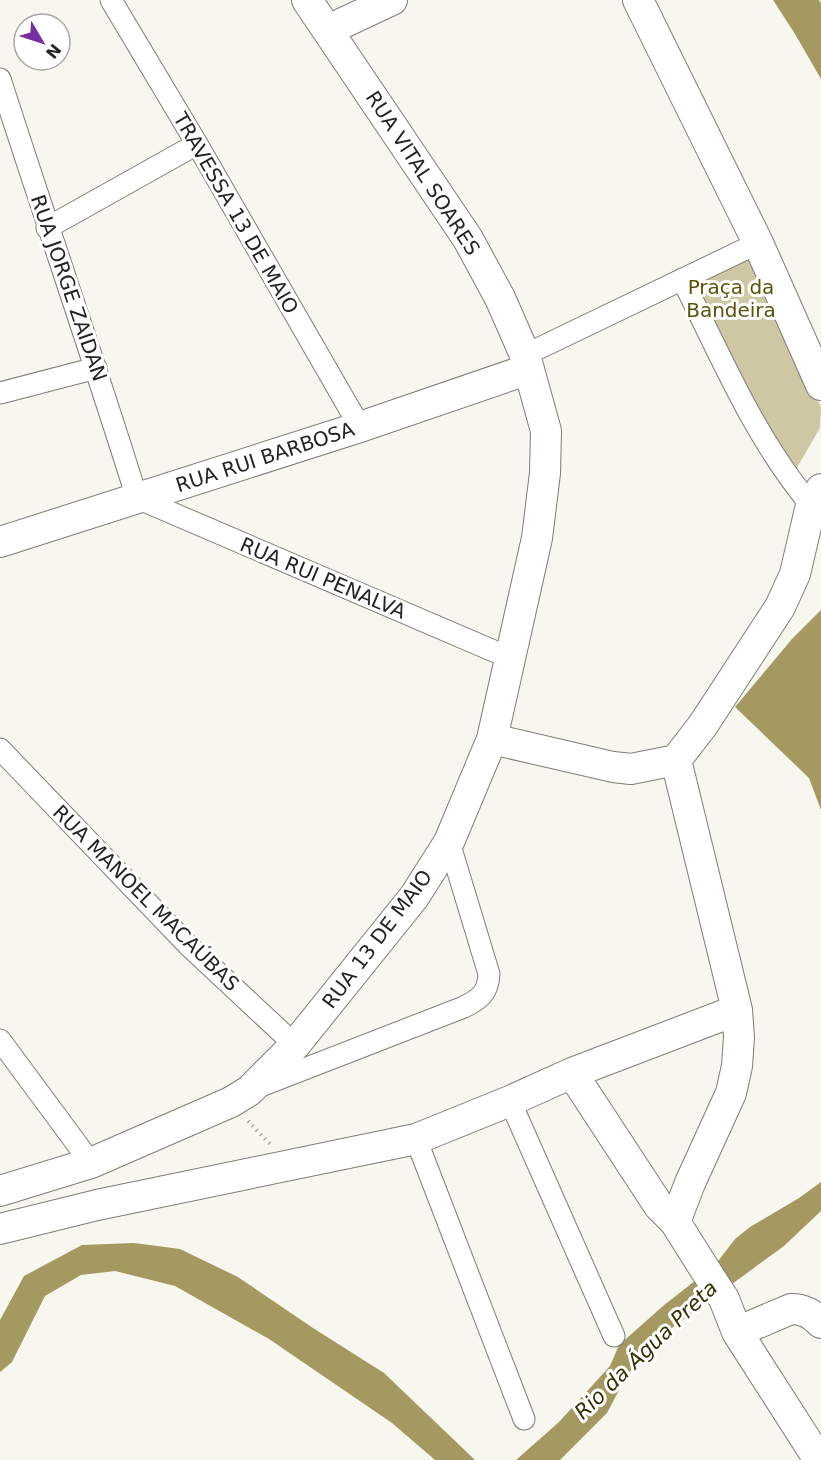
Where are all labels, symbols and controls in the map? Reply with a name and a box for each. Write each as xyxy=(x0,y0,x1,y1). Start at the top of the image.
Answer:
north arrow xyxy=(12,12,72,72)
text: N xyxy=(42,40,65,62)
street label: RUA VITAL SOARES xyxy=(361,86,485,260)
street label: TRAVESSA 13 DE MAIO xyxy=(168,107,304,318)
street label: RUA JORGE ZAIDAN xyxy=(26,192,112,384)
park label: Praça da Bandeira xyxy=(686,275,776,322)
street label: RUA RUI BARBOSA xyxy=(173,417,358,497)
street label: RUA RUI PENALVA xyxy=(237,532,410,624)
street label: RUA MANOEL MACAÚBAS xyxy=(48,800,244,996)
street label: RUA 13 DE MAIO xyxy=(317,865,437,1013)
water label: Rio da Água Preta xyxy=(569,1275,722,1424)

